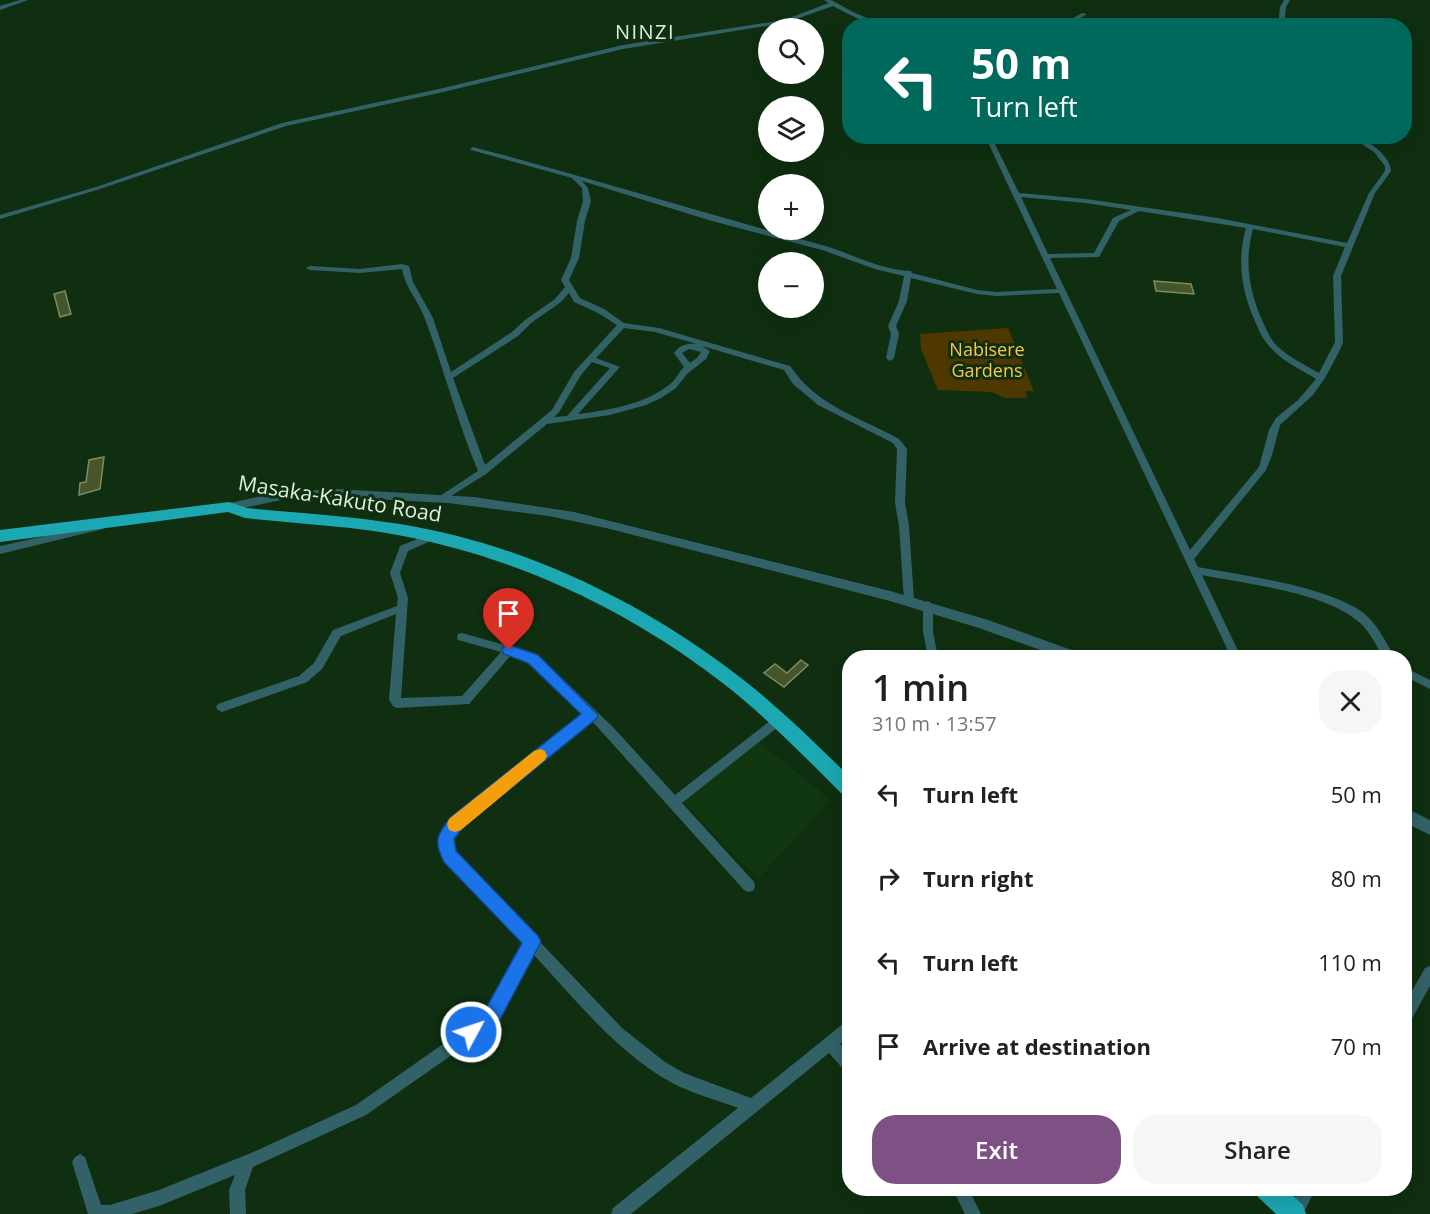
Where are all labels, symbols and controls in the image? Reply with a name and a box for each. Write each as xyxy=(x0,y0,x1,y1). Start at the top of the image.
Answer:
district label: NINZI xyxy=(615,18,675,45)
map controls xyxy=(758,18,824,318)
button: search xyxy=(758,18,824,84)
text: 50 m xyxy=(971,34,1071,91)
icon: left xyxy=(872,42,950,120)
text: Turn left xyxy=(971,88,1078,125)
button: layers xyxy=(758,96,824,162)
button: + xyxy=(758,174,824,240)
button: − xyxy=(758,252,824,318)
park label: Nabisere Gardens xyxy=(949,337,1025,382)
street label: Masaka-Kakuto Road xyxy=(236,468,444,528)
pin xyxy=(483,588,534,650)
icon: arrive xyxy=(492,597,525,630)
text: 1 min xyxy=(872,663,969,712)
button: close xyxy=(1319,670,1382,733)
text: 310 m · 13:57 xyxy=(872,710,997,737)
icon: left xyxy=(872,778,905,811)
text: Turn left xyxy=(923,779,1018,809)
text: 50 m xyxy=(1331,779,1382,809)
icon: right xyxy=(872,862,905,895)
text: Turn right xyxy=(923,863,1034,893)
text: 80 m xyxy=(1331,863,1382,893)
icon: left xyxy=(872,946,905,979)
text: Turn left xyxy=(923,947,1018,977)
text: 110 m xyxy=(1318,947,1382,977)
position arrow xyxy=(439,1000,503,1064)
icon: arrive xyxy=(872,1030,905,1063)
text: Arrive at destination xyxy=(923,1031,1151,1061)
text: 70 m xyxy=(1331,1031,1382,1061)
button: Exit xyxy=(872,1115,1121,1184)
button: Share xyxy=(1133,1115,1382,1184)

